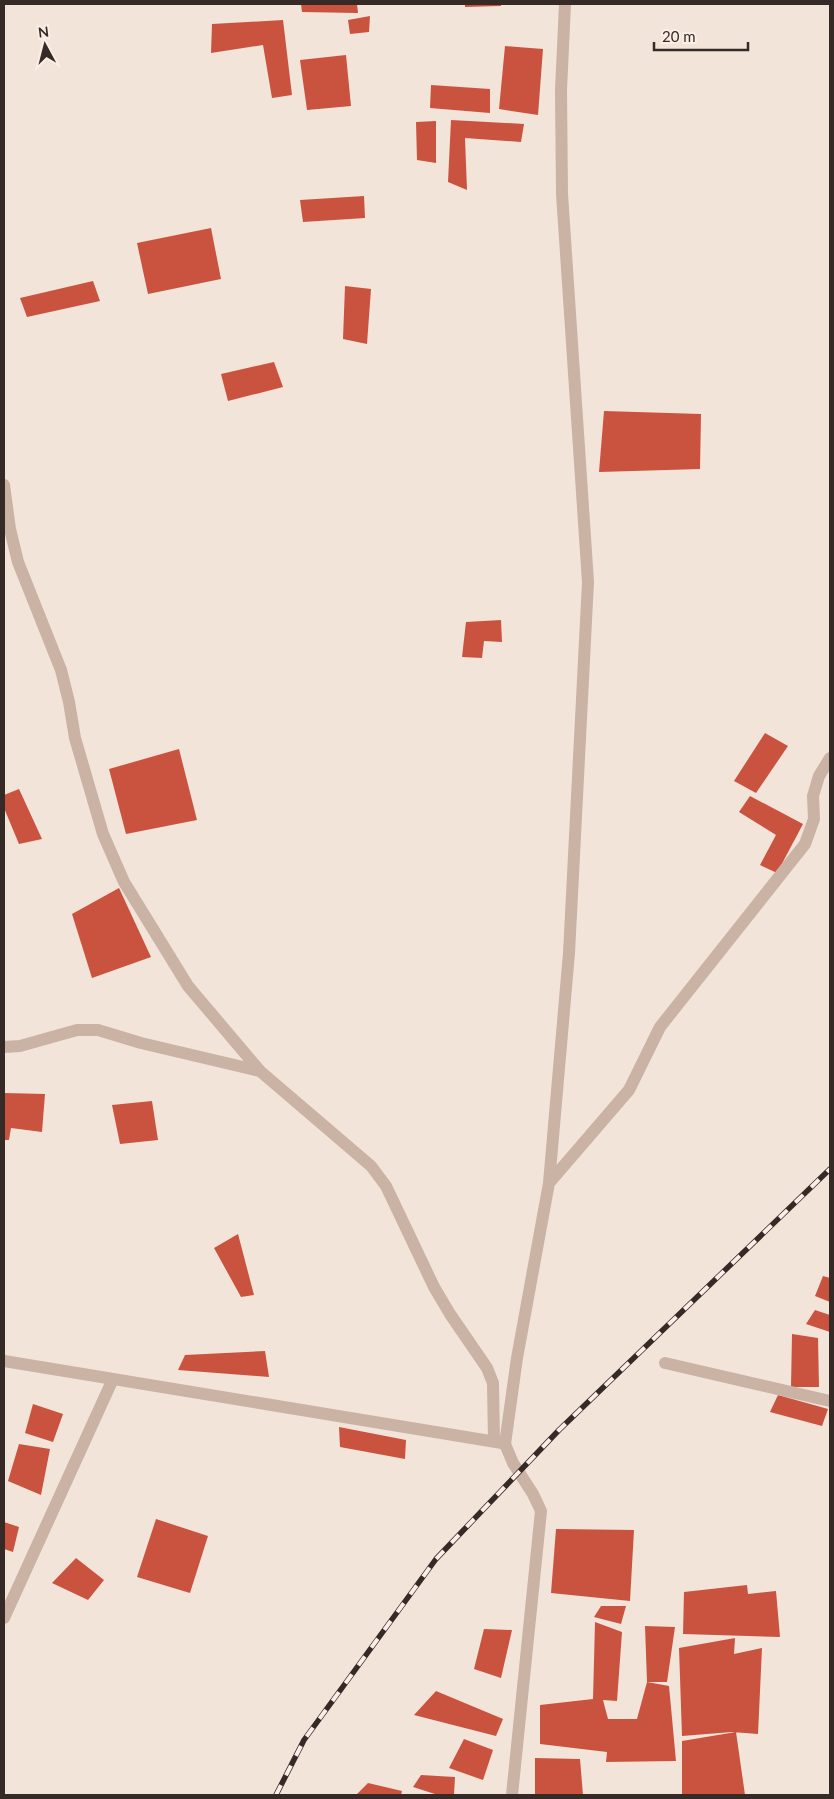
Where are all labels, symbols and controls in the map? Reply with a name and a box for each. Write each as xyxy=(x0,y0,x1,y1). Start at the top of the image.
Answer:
north arrow xyxy=(20,20,70,70)
scale bar xyxy=(654,20,748,52)
text: N xyxy=(37,23,50,41)
text: 20 m xyxy=(662,27,696,45)

